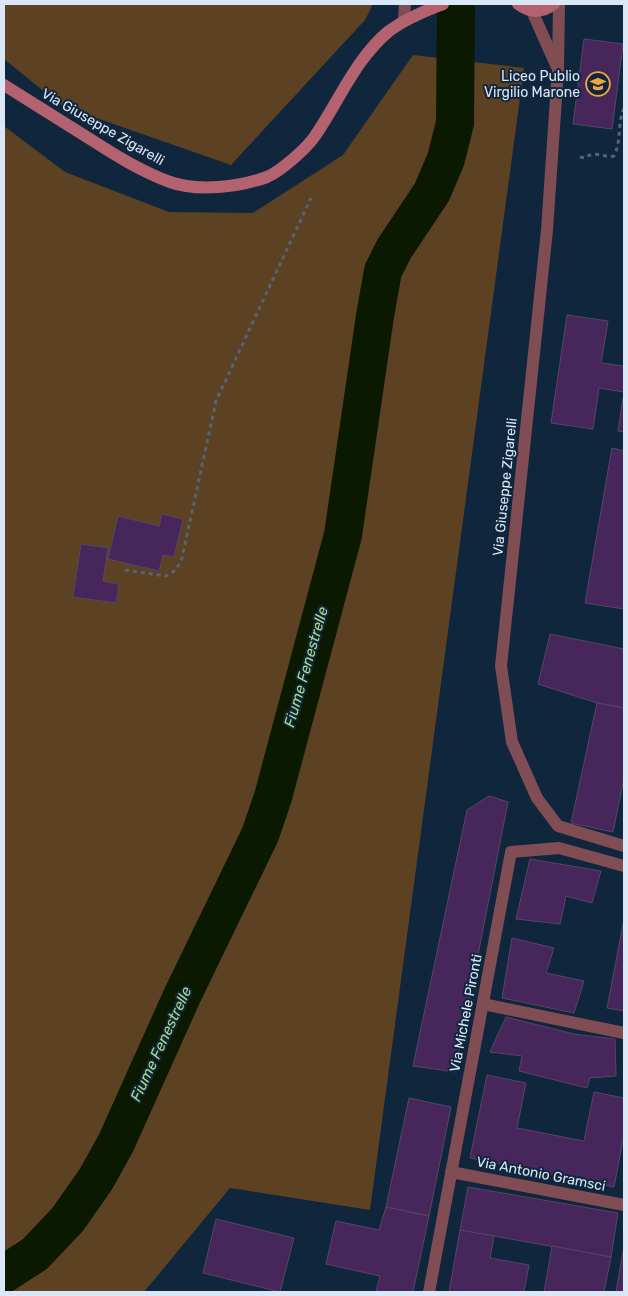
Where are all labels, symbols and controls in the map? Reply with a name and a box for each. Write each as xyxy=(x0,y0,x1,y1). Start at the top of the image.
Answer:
place label: Liceo Publio Virgilio Marone xyxy=(484,68,580,101)
school or university icon: Liceo Publio Virgilio Marone xyxy=(585,71,611,97)
street label: Via Giuseppe Zigarelli xyxy=(39,85,167,169)
street label: Via Giuseppe Zigarelli xyxy=(489,417,521,557)
water label: Fiume Fenestrelle xyxy=(280,604,332,729)
street label: Via Michele Pironti xyxy=(446,953,486,1073)
water label: Fiume Fenestrelle xyxy=(127,983,196,1104)
street label: Via Antonio Gramsci xyxy=(475,1153,607,1195)

